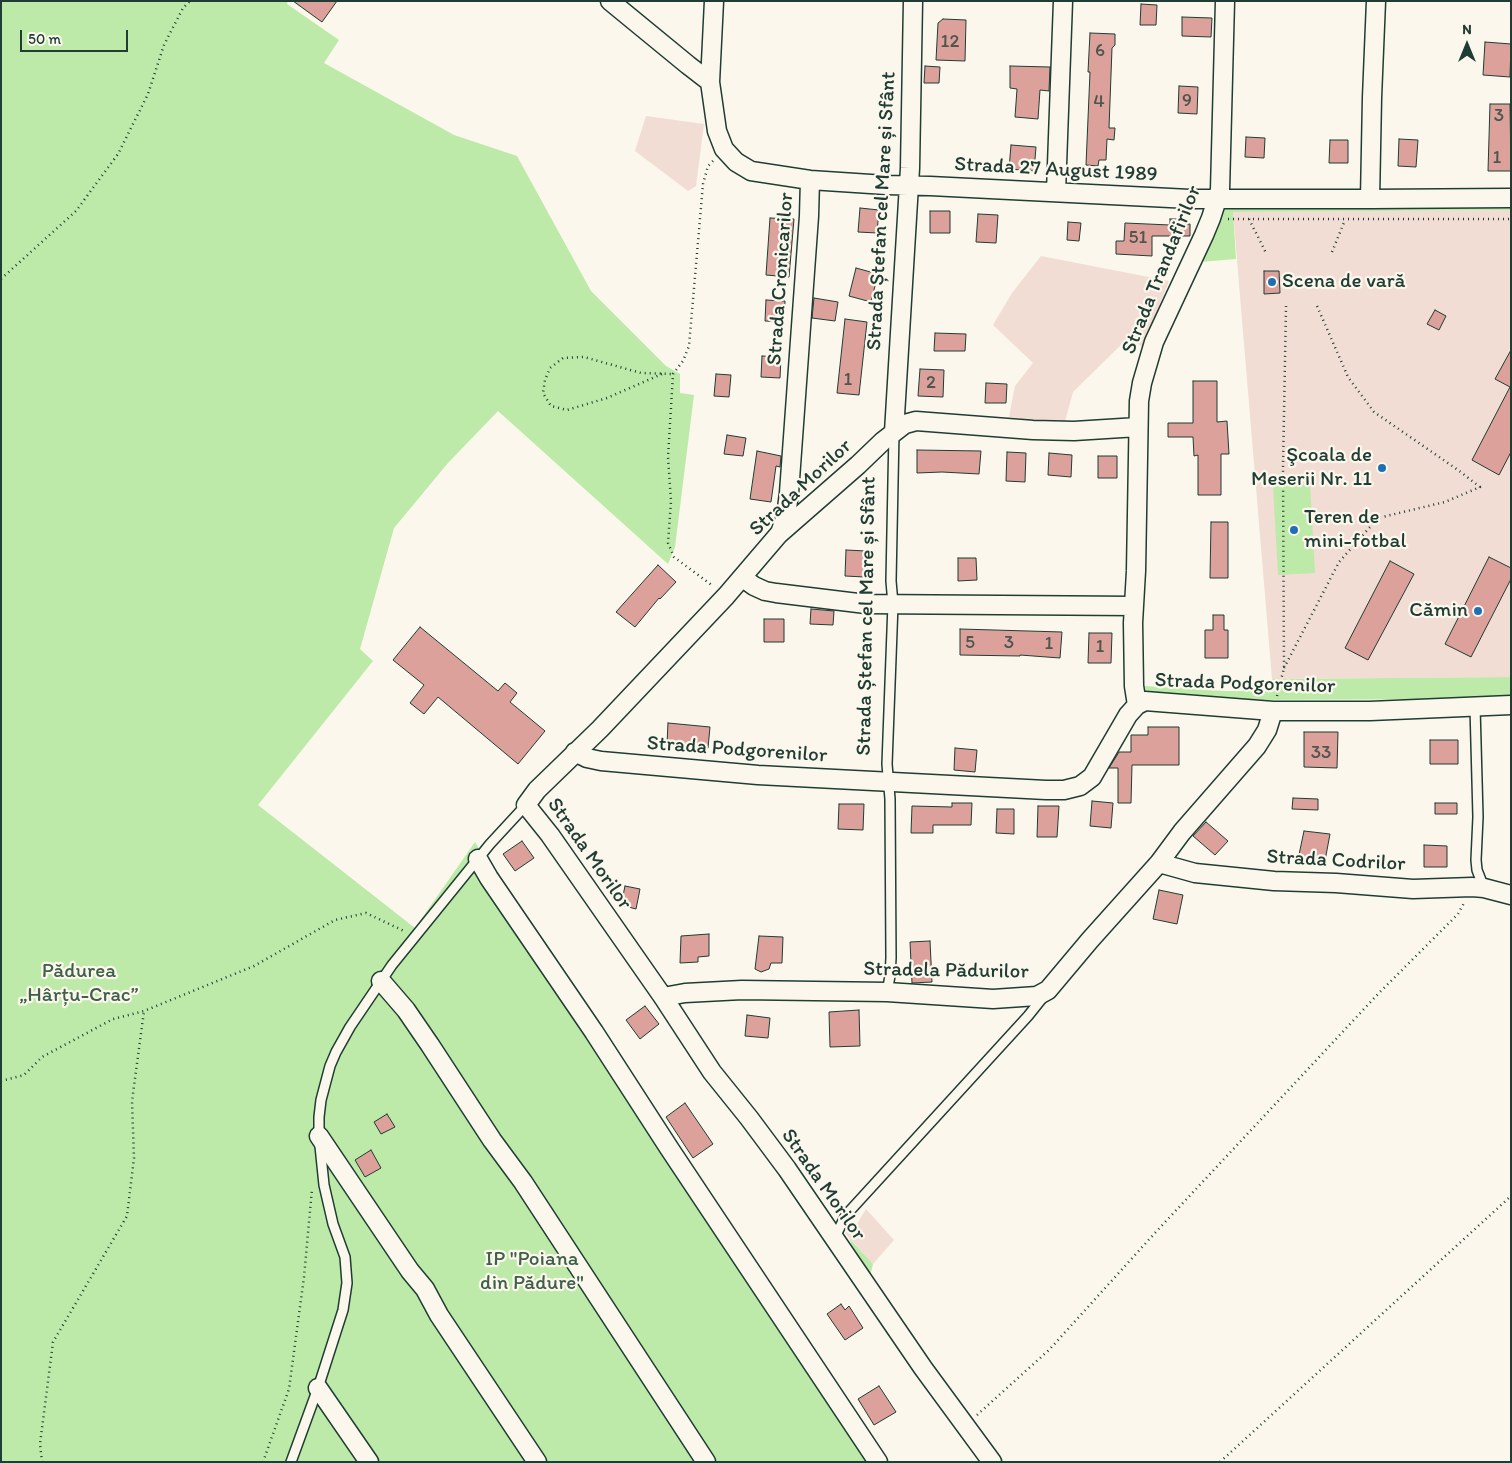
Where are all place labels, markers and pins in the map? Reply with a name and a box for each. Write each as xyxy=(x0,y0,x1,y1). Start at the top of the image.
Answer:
place label: Scena de vară xyxy=(1282,269,1406,295)
marker: Scena de vară xyxy=(1266,276,1278,288)
place label: Şcoala de Meserii Nr. 11 xyxy=(1251,443,1372,493)
marker: Şcoala de Meserii Nr. 11 xyxy=(1376,462,1388,474)
place label: Teren de mini-fotbal xyxy=(1304,505,1406,555)
marker: Teren de mini-fotbal xyxy=(1288,524,1300,536)
place label: Cămin xyxy=(1409,598,1468,624)
marker: Cămin xyxy=(1472,605,1484,617)

